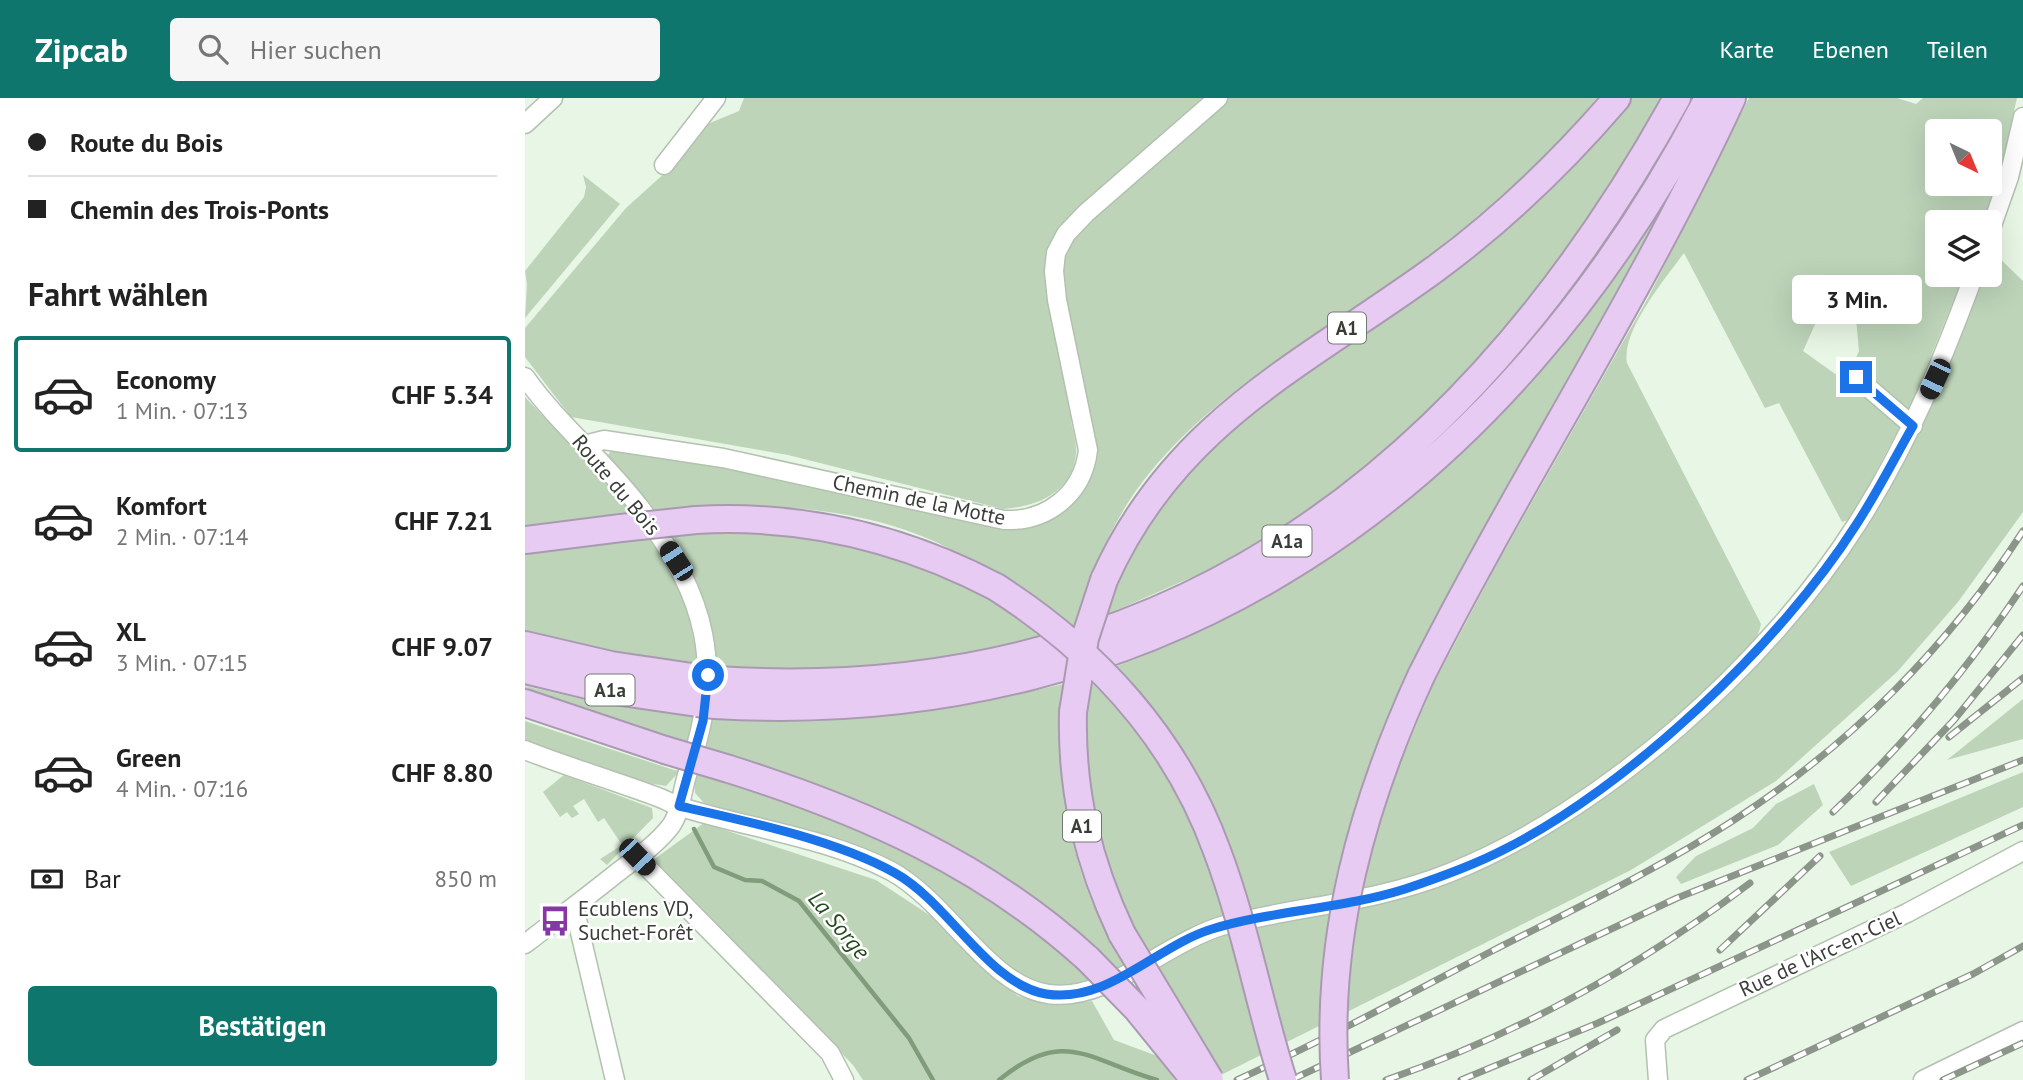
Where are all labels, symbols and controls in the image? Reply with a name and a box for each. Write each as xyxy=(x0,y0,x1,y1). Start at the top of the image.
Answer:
search box xyxy=(170,18,660,81)
text: Zipcab xyxy=(35,28,128,71)
icon: search xyxy=(194,30,232,68)
text: Hier suchen xyxy=(250,33,382,66)
text: Karte xyxy=(1720,34,1774,65)
text: Ebenen xyxy=(1812,34,1889,65)
text: Teilen xyxy=(1927,34,1988,65)
north arrow xyxy=(1925,119,2002,196)
map controls xyxy=(1925,119,2002,287)
text: Route du Bois xyxy=(70,126,223,159)
text: Chemin des Trois-Ponts xyxy=(70,193,329,226)
button: layers xyxy=(1925,210,2002,287)
text: Fahrt wählen xyxy=(28,273,208,315)
callout: 3 Min. xyxy=(1791,275,1921,324)
text: 3 Min. xyxy=(1826,285,1888,314)
road number: A1 xyxy=(1328,312,1366,344)
car xyxy=(1917,356,1954,402)
route end xyxy=(1840,361,1872,393)
icon: car xyxy=(32,363,95,426)
text: Economy xyxy=(116,363,216,396)
text: CHF 5.34 xyxy=(391,378,493,411)
text: 1 Min. · 07:13 xyxy=(116,396,248,425)
street label: Route du Bois xyxy=(566,429,666,541)
street label: Chemin de la Motte xyxy=(830,468,1008,531)
icon: car xyxy=(32,489,95,552)
text: Komfort xyxy=(116,489,207,522)
text: CHF 7.21 xyxy=(394,504,493,537)
text: 2 Min. · 07:14 xyxy=(116,522,248,551)
road number: A1a xyxy=(1263,526,1311,556)
car xyxy=(656,538,697,584)
icon: car xyxy=(32,615,95,678)
text: XL xyxy=(116,615,146,648)
text: CHF 9.07 xyxy=(391,630,493,663)
text: 3 Min. · 07:15 xyxy=(116,648,248,677)
route start xyxy=(692,659,724,691)
road number: A1a xyxy=(585,674,635,706)
icon: car xyxy=(32,741,95,804)
text: Green xyxy=(116,741,181,774)
text: CHF 8.80 xyxy=(391,756,493,789)
text: 4 Min. · 07:16 xyxy=(116,774,248,803)
road number: A1 xyxy=(1063,810,1101,842)
car xyxy=(615,835,660,879)
icon: cash xyxy=(28,860,66,898)
text: Bar xyxy=(84,862,121,895)
text: 850 m xyxy=(435,864,497,893)
water label: La Sorge xyxy=(802,884,877,965)
place label: Ecublens VD, Suchet-Forêt xyxy=(578,895,693,946)
bus stop icon: Ecublens VD, Suchet-Forêt xyxy=(538,904,572,938)
street label: Rue de l'Arc-en-Ciel xyxy=(1735,904,1905,1003)
button: Bestätigen xyxy=(28,986,497,1066)

